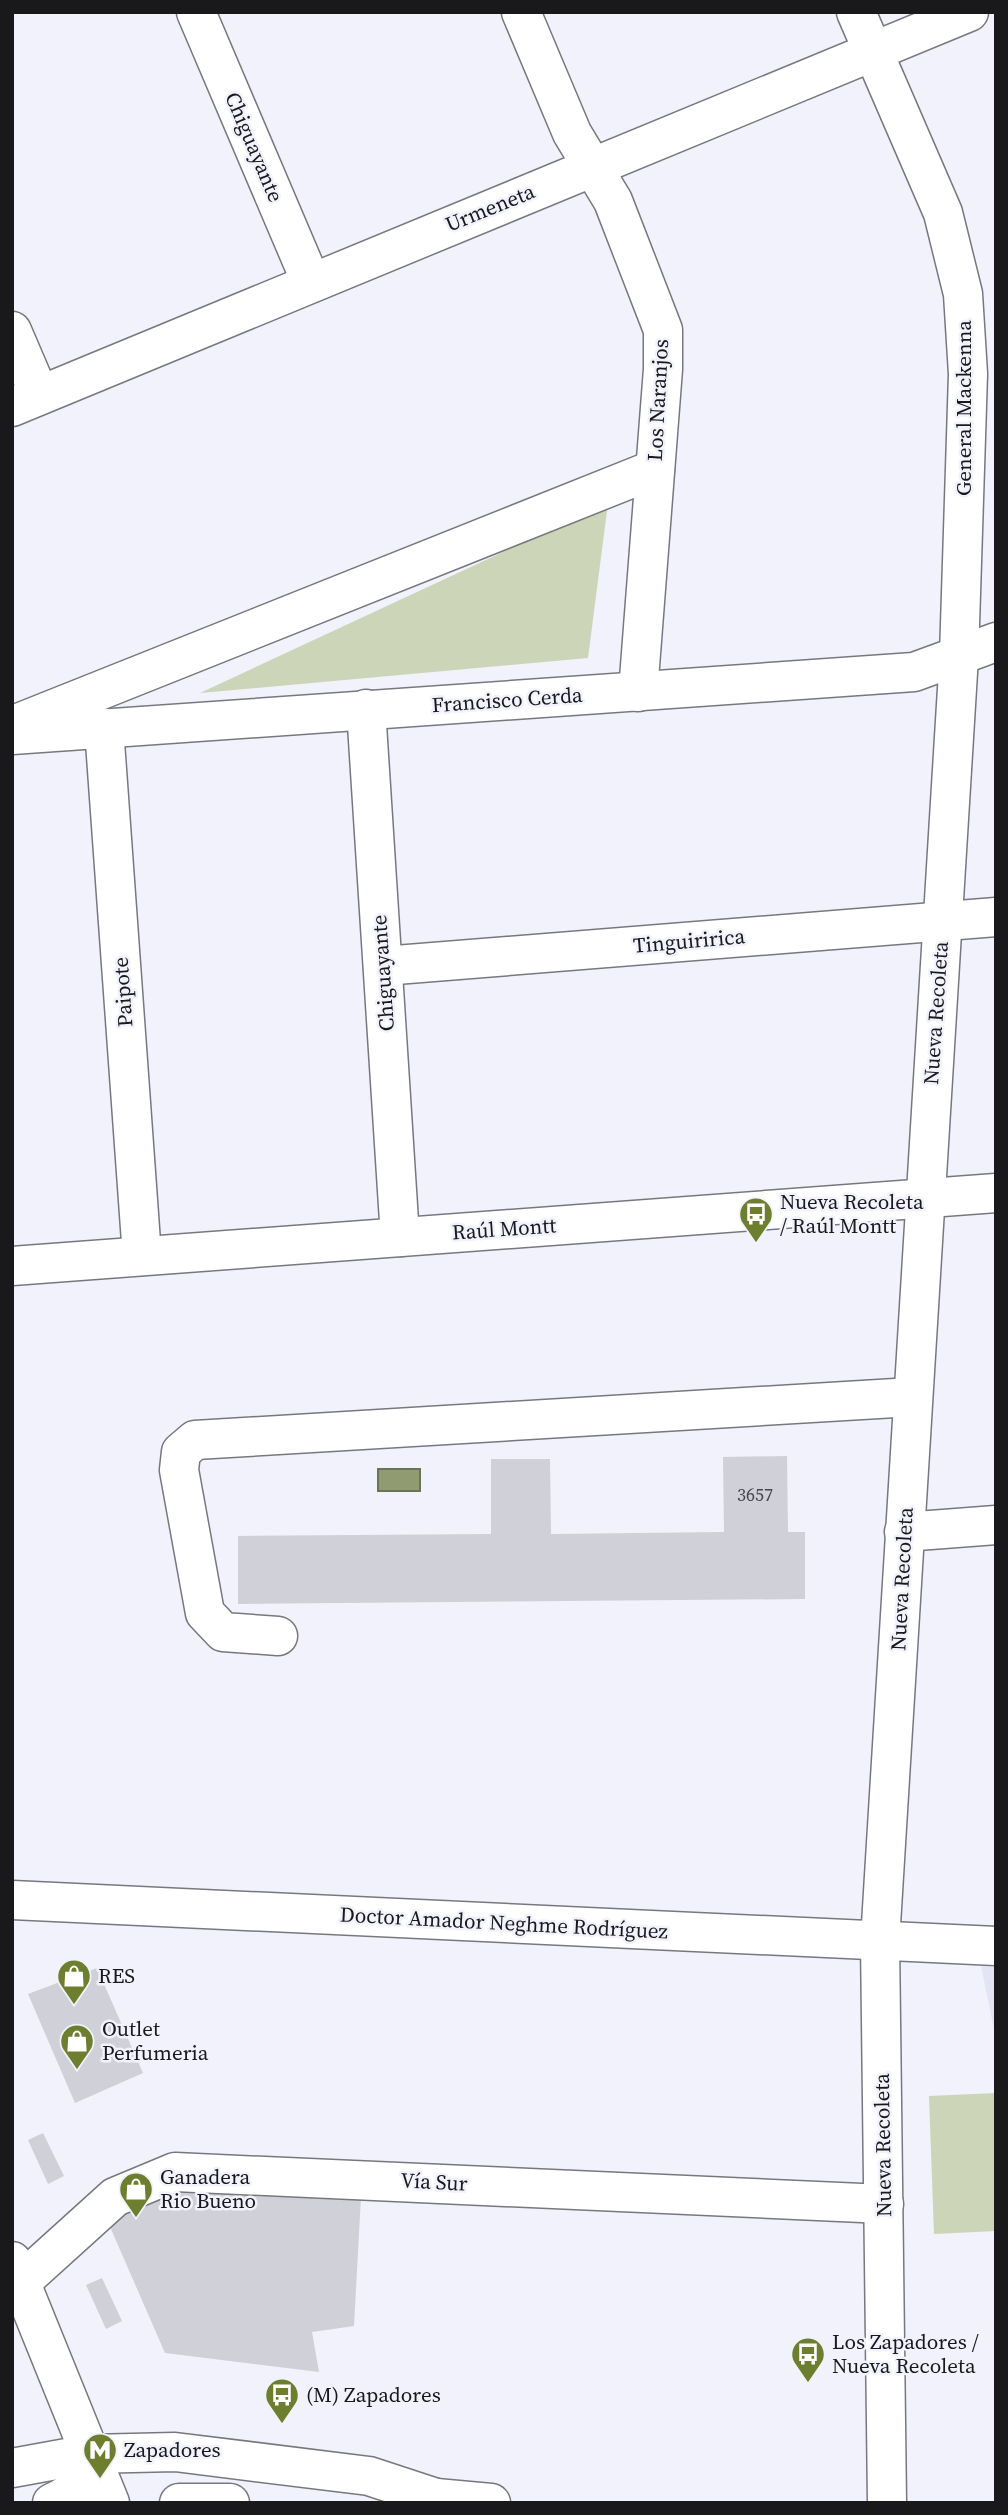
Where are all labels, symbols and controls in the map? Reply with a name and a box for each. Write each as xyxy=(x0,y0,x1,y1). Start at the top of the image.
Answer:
street label: Chiguayante xyxy=(218,87,291,206)
street label: Urmeneta xyxy=(441,176,539,239)
street label: General Mackenna xyxy=(949,320,978,496)
street label: Los Naranjos xyxy=(640,338,675,462)
street label: Francisco Cerda xyxy=(431,680,584,719)
street label: Chiguayante xyxy=(364,914,401,1032)
street label: Tinguiririca xyxy=(632,921,746,960)
street label: Nueva Recoleta xyxy=(916,940,955,1086)
street label: Paipote xyxy=(106,956,139,1028)
place label: Nueva Recoleta / Raúl Montt xyxy=(780,1187,924,1240)
bus stop icon: Nueva Recoleta / Raúl Montt xyxy=(737,1195,775,1244)
street label: Raúl Montt xyxy=(451,1210,557,1247)
house number: 3657 xyxy=(737,1482,773,1507)
street label: Nueva Recoleta xyxy=(883,1506,920,1651)
street label: Doctor Amador Neghme Rodríguez xyxy=(339,1899,669,1946)
shop icon: RES xyxy=(55,1957,93,2006)
place label: RES xyxy=(98,1961,135,1990)
place label: Outlet Perfumeria xyxy=(102,2014,209,2067)
shop icon: Outlet Perfumeria xyxy=(58,2022,96,2071)
street label: Nueva Recoleta xyxy=(867,2073,898,2217)
place label: Ganadera Rio Bueno xyxy=(160,2162,256,2215)
street label: Vía Sur xyxy=(400,2165,468,2198)
shop icon: Ganadera Rio Bueno xyxy=(117,2170,155,2219)
place label: Los Zapadores / Nueva Recoleta xyxy=(832,2327,979,2380)
bus stop icon: Los Zapadores / Nueva Recoleta xyxy=(789,2335,827,2384)
bus stop icon: (M) Zapadores xyxy=(263,2376,301,2425)
place label: (M) Zapadores xyxy=(306,2380,441,2409)
metro station icon: Zapadores xyxy=(81,2431,119,2480)
place label: Zapadores xyxy=(124,2435,221,2464)

